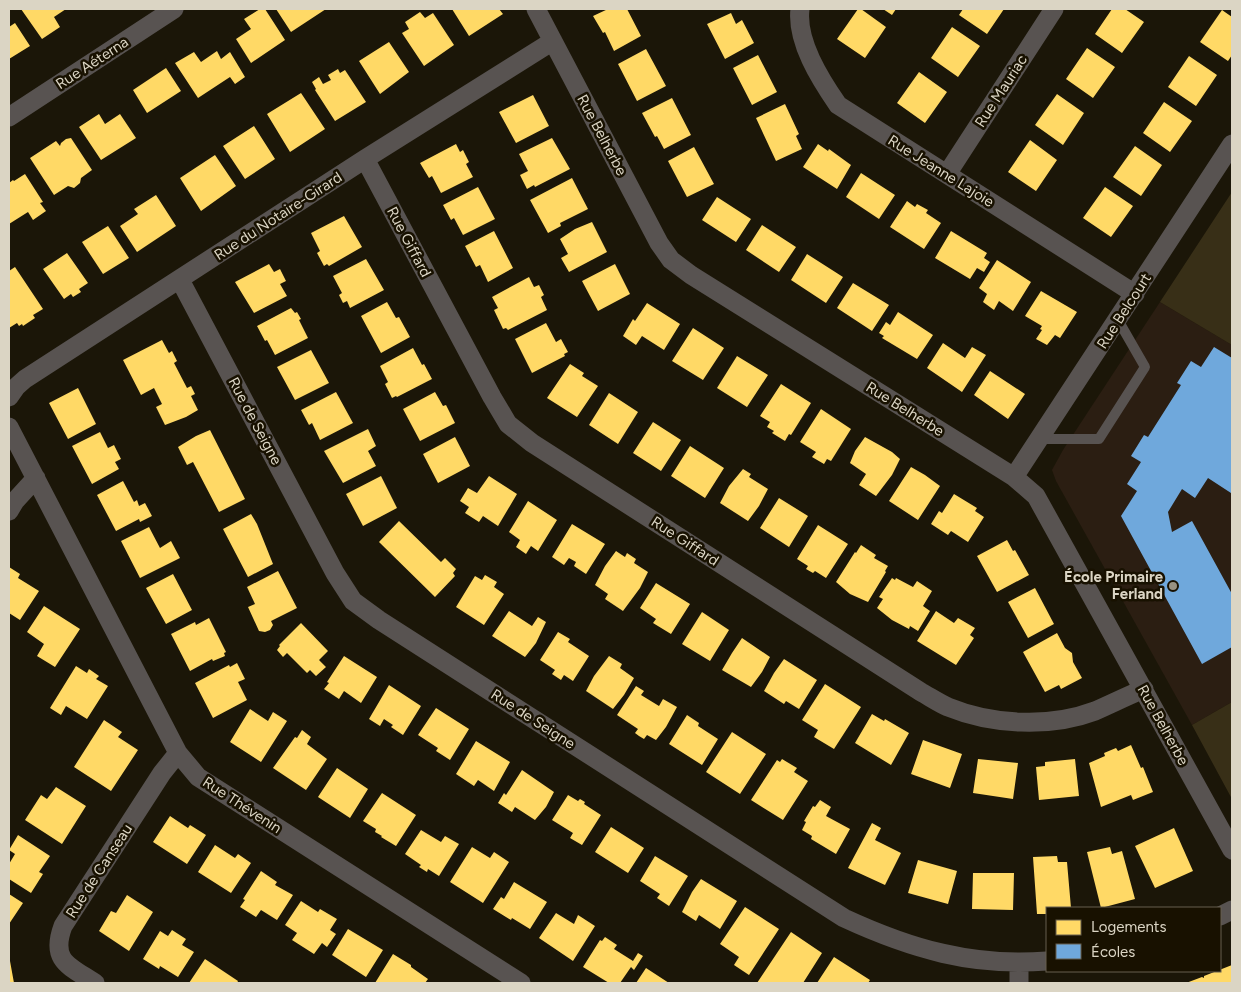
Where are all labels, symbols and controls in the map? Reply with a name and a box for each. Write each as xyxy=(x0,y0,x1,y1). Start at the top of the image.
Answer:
street label: Rue Aéterna xyxy=(52,33,132,93)
street label: Rue Mauriac xyxy=(971,51,1031,131)
street label: Rue Belherbe xyxy=(573,92,631,178)
street label: Rue Jeanne Lajoie xyxy=(885,131,997,211)
street label: Rue du Notaire-Girard xyxy=(211,168,345,264)
street label: Rue Giffard xyxy=(383,204,435,280)
street label: Rue Belcourt xyxy=(1093,270,1155,352)
street label: Rue de Seigne xyxy=(224,374,286,468)
street label: Rue Belherbe xyxy=(863,378,947,440)
street label: Rue Giffard xyxy=(648,512,722,570)
place label: École Primaire Ferland xyxy=(1064,568,1164,603)
marker: École Primaire Ferland xyxy=(1167,580,1179,592)
street label: Rue Belherbe xyxy=(1134,682,1192,768)
street label: Rue de Seigne xyxy=(488,685,578,753)
street label: Rue Thévenin xyxy=(199,773,285,837)
street label: Rue de Canseau xyxy=(62,821,136,921)
legend xyxy=(1046,907,1221,972)
text: Logements xyxy=(1091,918,1166,936)
text: Écoles xyxy=(1091,943,1135,961)

